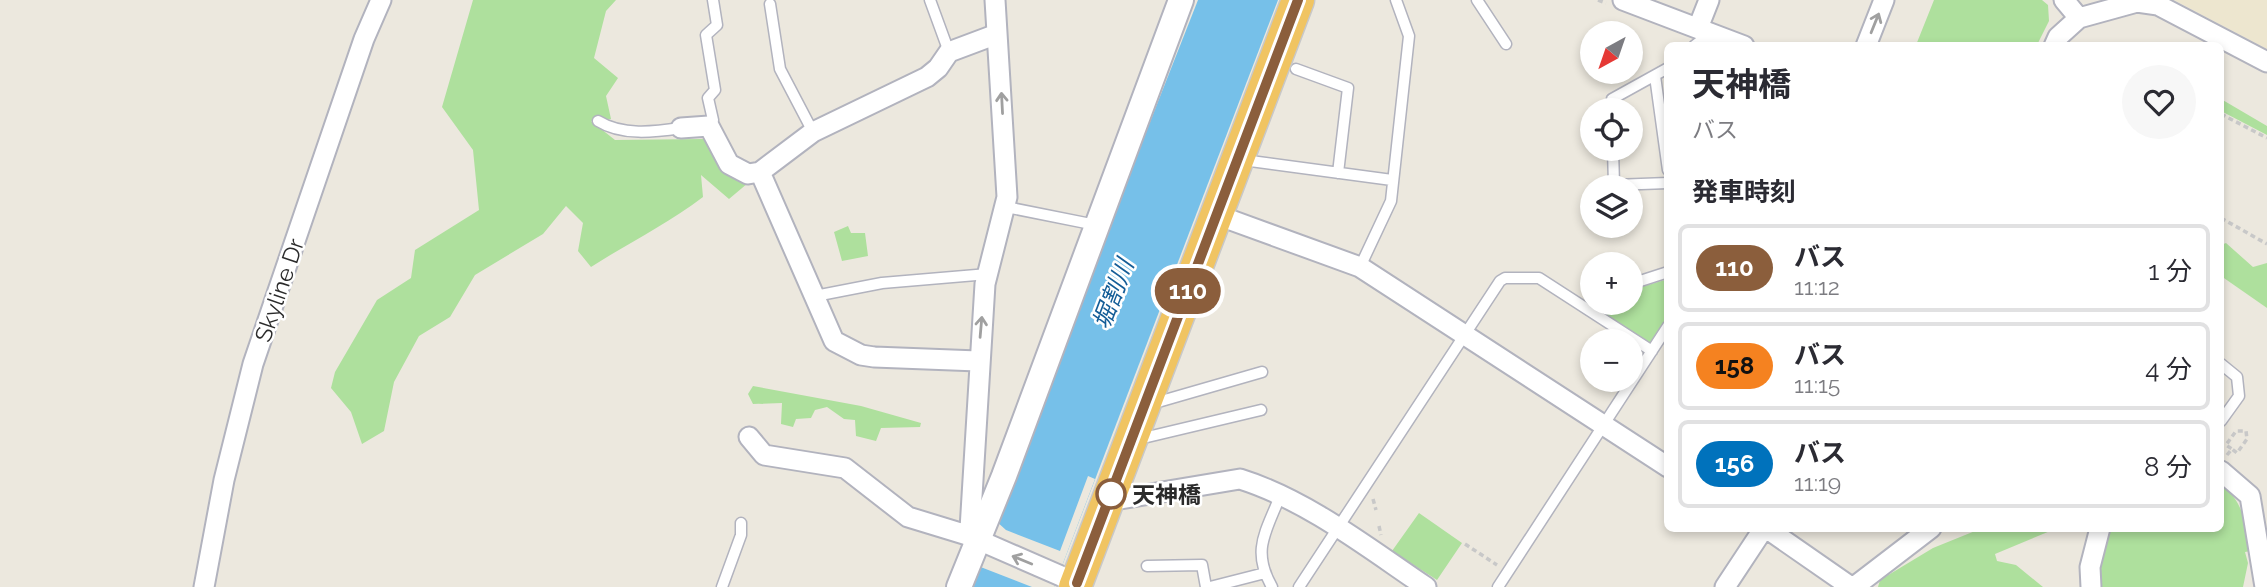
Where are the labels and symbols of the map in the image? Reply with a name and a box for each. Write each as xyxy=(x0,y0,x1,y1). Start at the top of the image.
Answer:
one-way arrow xyxy=(1869,12,1882,34)
north arrow xyxy=(1580,21,1643,84)
one-way arrow xyxy=(996,92,1009,115)
street label: Skyline Dr xyxy=(249,235,309,345)
water label: 堀割川 xyxy=(1087,252,1141,333)
line badge: 110 xyxy=(1148,268,1228,314)
one-way arrow xyxy=(975,316,988,339)
marker: 天神橋 xyxy=(1096,479,1126,509)
place label: 天神橋 xyxy=(1132,481,1201,508)
one-way arrow xyxy=(1012,553,1033,566)

